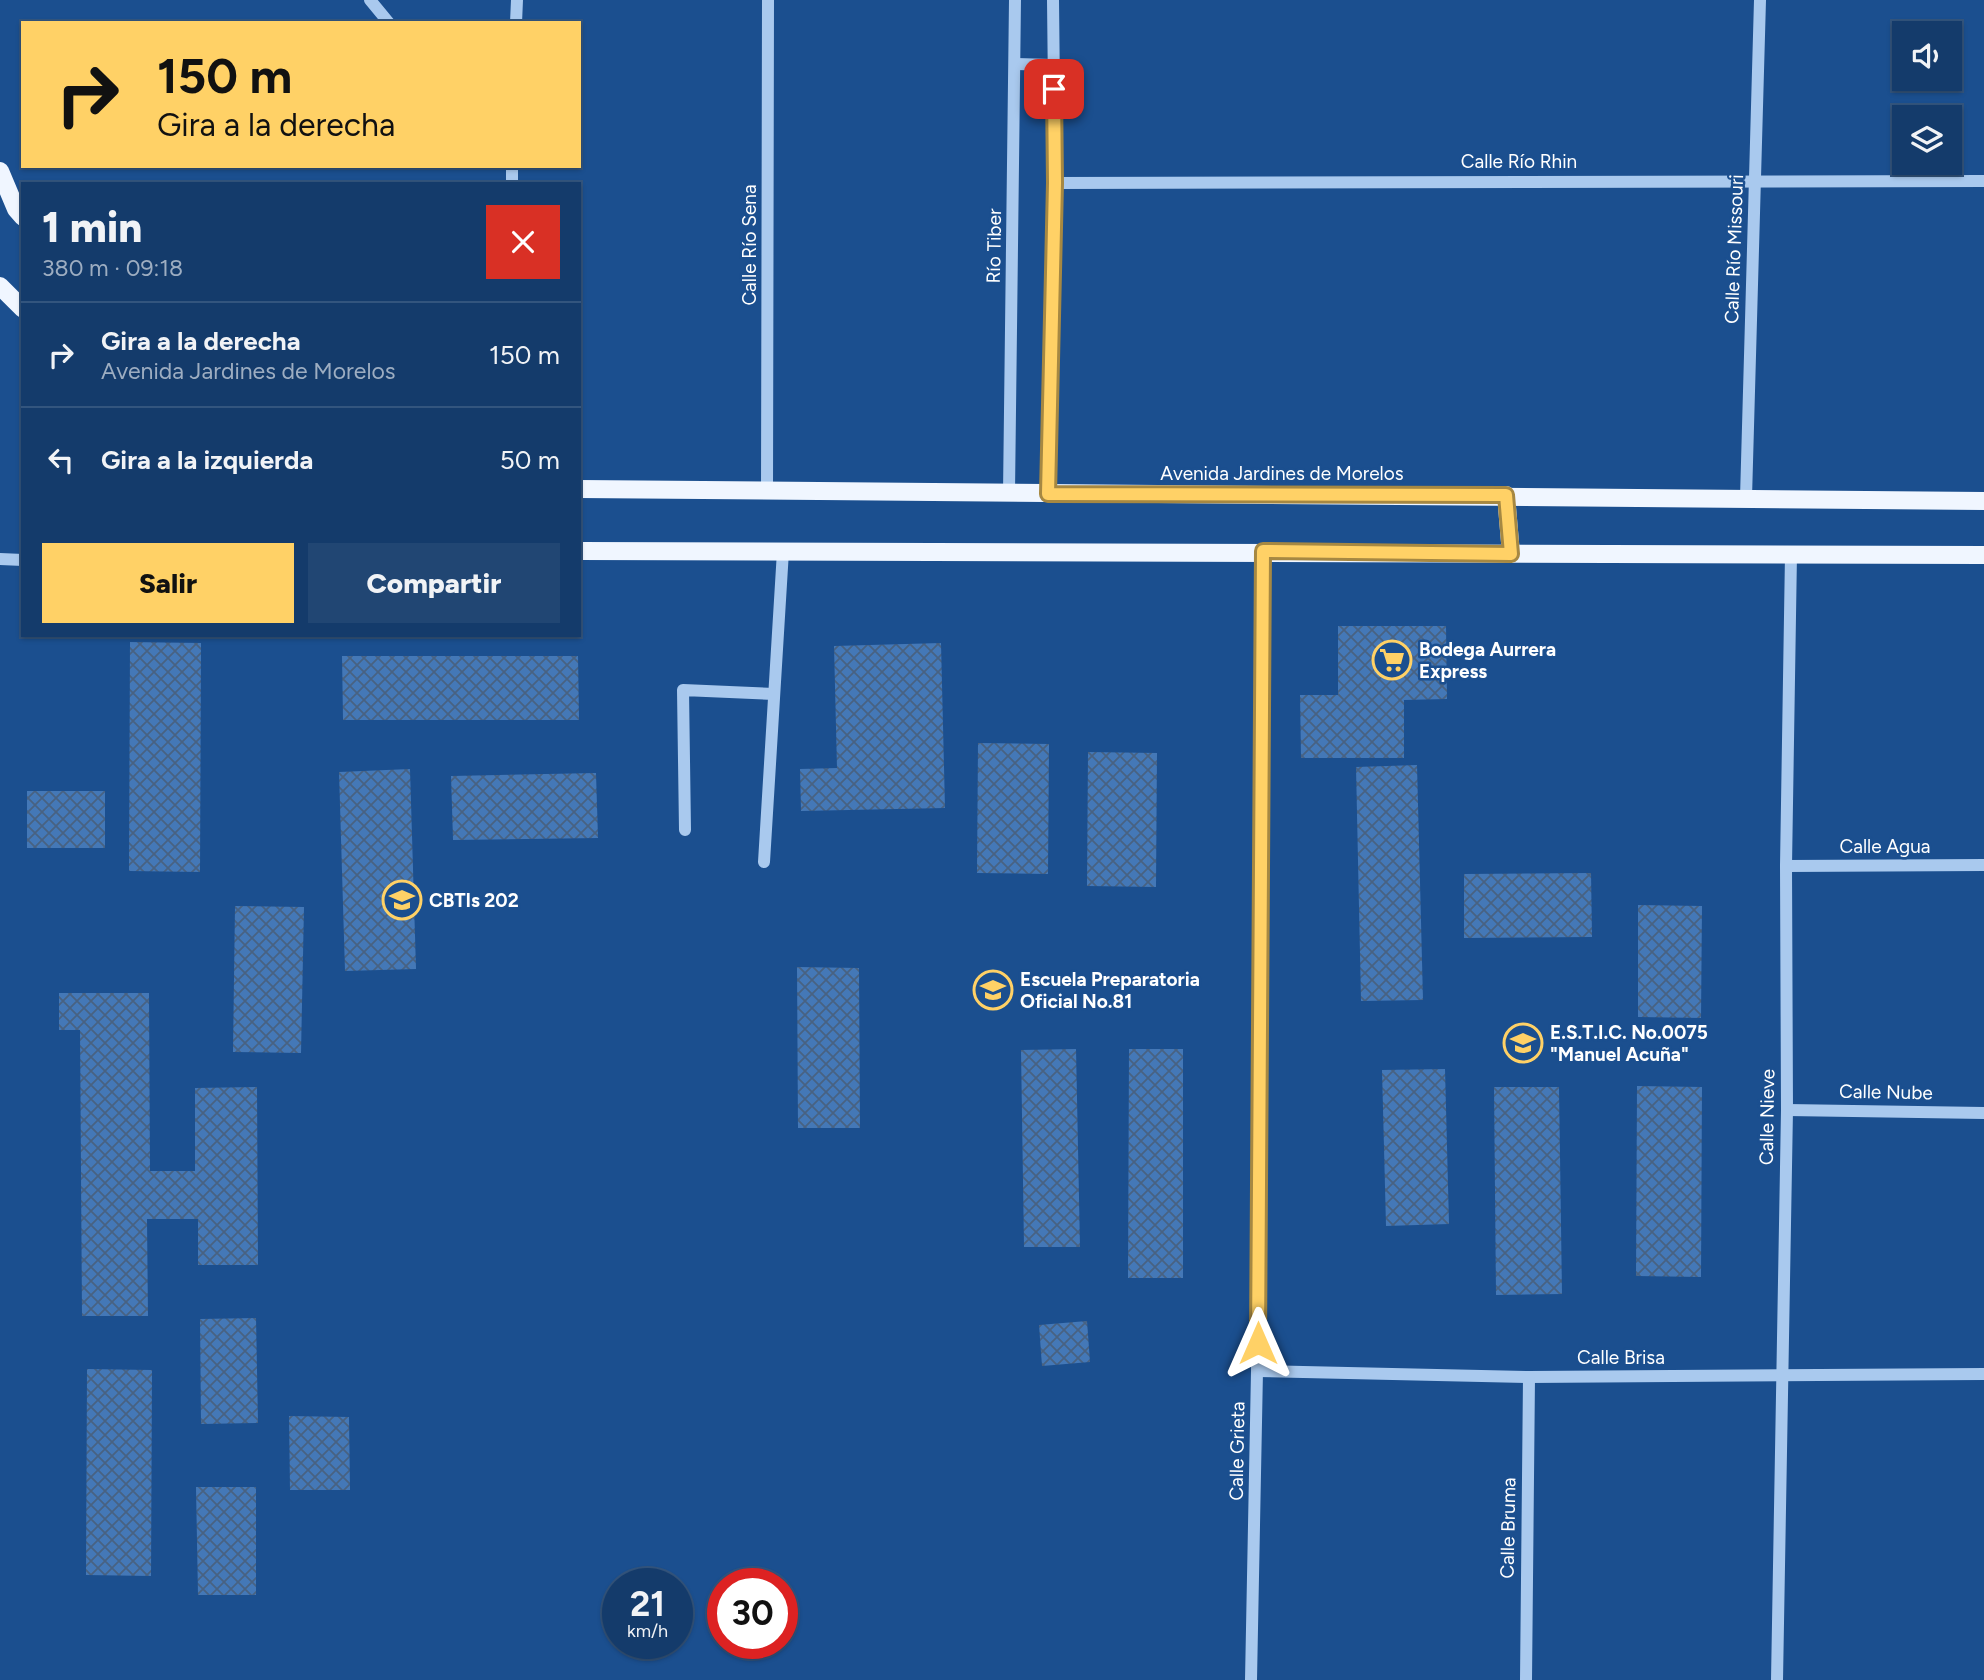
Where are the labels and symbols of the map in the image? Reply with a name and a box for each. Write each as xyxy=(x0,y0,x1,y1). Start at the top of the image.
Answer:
pin xyxy=(1024,59,1084,119)
street label: Calle Río Rhin xyxy=(1461,150,1577,173)
street label: Calle Río Missouri xyxy=(1720,174,1748,324)
street label: Calle Río Sena xyxy=(738,184,761,306)
street label: Río Tiber xyxy=(982,208,1006,284)
street label: Avenida Jardines de Morelos xyxy=(1160,462,1404,485)
place label: Bodega Aurrera Express xyxy=(1419,638,1556,683)
supermarket icon: Bodega Aurrera Express xyxy=(1371,639,1413,681)
street label: Calle Agua xyxy=(1840,835,1931,858)
school or university icon: CBTIs 202 xyxy=(381,879,423,921)
place label: CBTIs 202 xyxy=(429,889,519,912)
place label: Escuela Preparatoria Oficial No.81 xyxy=(1020,968,1200,1013)
school or university icon: Escuela Preparatoria Oficial No.81 xyxy=(972,969,1014,1011)
place label: E.S.T.I.C. No.0075 "Manuel Acuña" xyxy=(1550,1021,1708,1066)
school or university icon: E.S.T.I.C. No.0075 "Manuel Acuña" xyxy=(1502,1022,1544,1064)
street label: Calle Nieve xyxy=(1755,1069,1779,1165)
street label: Calle Nube xyxy=(1839,1080,1933,1104)
position arrow xyxy=(1221,1306,1295,1380)
street label: Calle Brisa xyxy=(1577,1346,1665,1369)
street label: Calle Grieta xyxy=(1225,1401,1249,1501)
street label: Calle Bruma xyxy=(1496,1477,1520,1579)
speed limit sign: 30 xyxy=(707,1568,798,1659)

